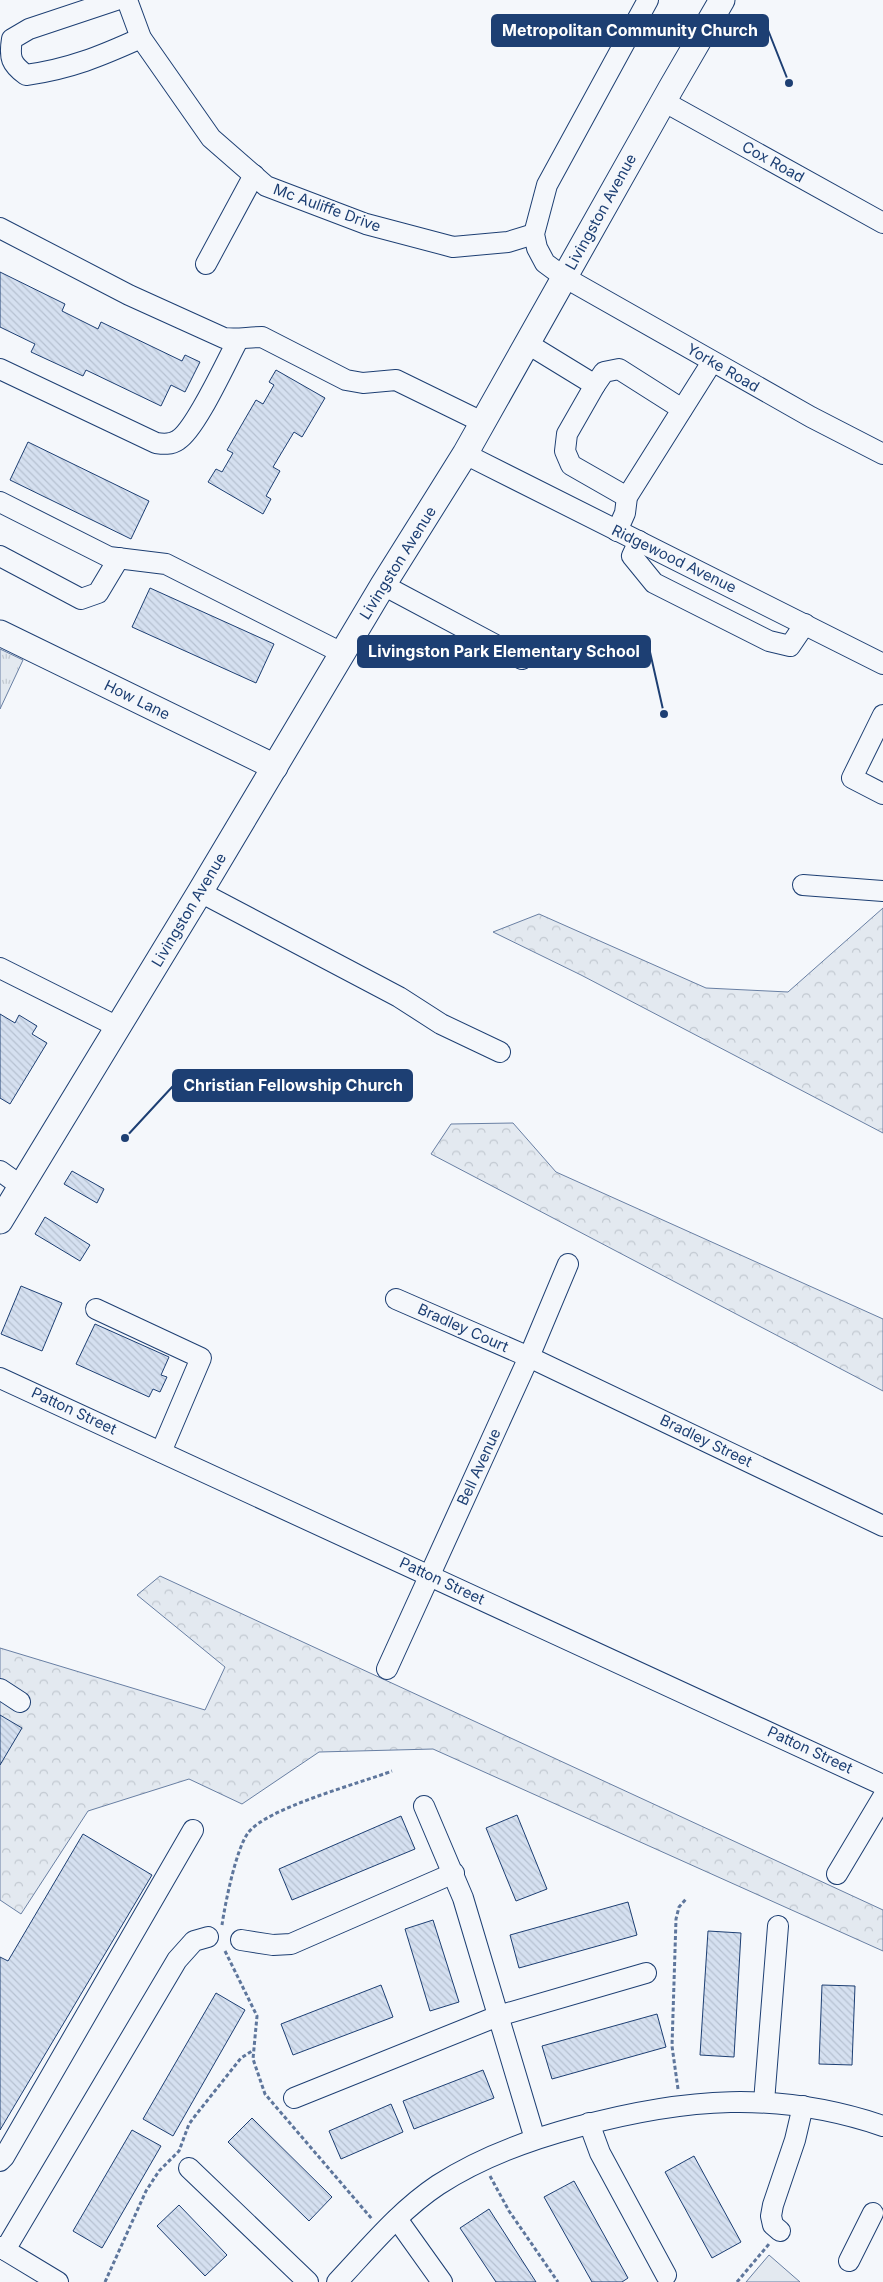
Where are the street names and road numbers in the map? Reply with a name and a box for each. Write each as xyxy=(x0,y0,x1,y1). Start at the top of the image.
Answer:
street label: Cox Road xyxy=(739,137,808,186)
street label: Livingston Avenue xyxy=(561,150,640,273)
street label: Mc Auliffe Drive xyxy=(271,179,384,236)
street label: Yorke Road xyxy=(683,339,763,396)
street label: Livingston Avenue xyxy=(355,503,440,623)
street label: Ridgewood Avenue xyxy=(609,520,740,597)
street label: How Lane xyxy=(101,675,173,724)
street label: Livingston Avenue xyxy=(147,849,230,970)
street label: Bradley Court xyxy=(415,1299,512,1356)
street label: Patton Street xyxy=(29,1383,120,1439)
street label: Bradley Street xyxy=(657,1410,755,1471)
street label: Bell Avenue xyxy=(452,1425,505,1508)
street label: Patton Street xyxy=(397,1553,488,1609)
street label: Patton Street xyxy=(765,1722,856,1778)

